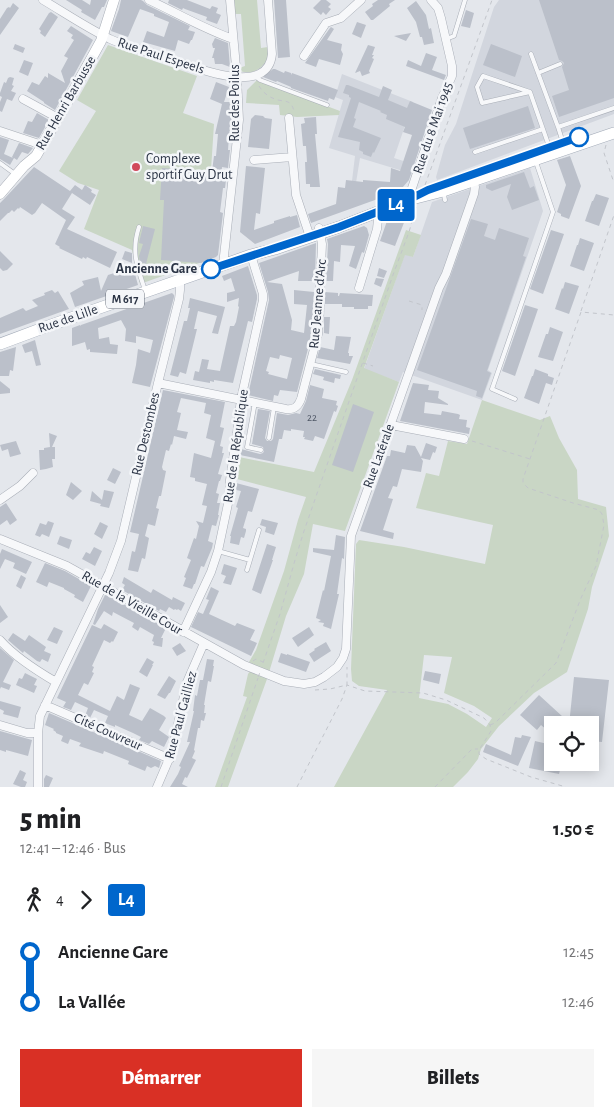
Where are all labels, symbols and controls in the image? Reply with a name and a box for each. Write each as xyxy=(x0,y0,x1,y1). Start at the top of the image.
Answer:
street label: Rue Paul Espeels xyxy=(116,35,206,77)
street label: Rue Henri Barbusse xyxy=(33,54,99,152)
street label: Rue des Poilus xyxy=(228,64,242,142)
street label: Rue du 8 Mai 1945 xyxy=(411,80,455,176)
unlabelled marker xyxy=(569,127,589,147)
place label: Complexe sportif Guy Drut xyxy=(146,152,233,182)
marker: Complexe sportif Guy Drut xyxy=(130,161,142,173)
line badge: L4 xyxy=(374,189,418,221)
text: L4 xyxy=(388,196,404,214)
street label: Rue Jeanne d'Arc xyxy=(307,258,329,349)
marker: Ancienne Gare xyxy=(201,259,221,279)
place label: Ancienne Gare xyxy=(116,262,197,276)
road number: M 617 xyxy=(106,290,144,308)
street label: Rue de Lille xyxy=(36,302,100,336)
street label: Rue de la République xyxy=(221,388,251,504)
street label: Rue Destombes xyxy=(130,391,162,477)
house number: 22 xyxy=(307,412,317,423)
street label: Rue Latérale xyxy=(361,422,397,490)
street label: Rue de la Vieille Cour xyxy=(79,568,185,638)
street label: Rue Paul Gailliez xyxy=(163,669,200,760)
street label: Cité Couvreur xyxy=(72,711,145,753)
map controls xyxy=(544,716,599,771)
button: locate xyxy=(544,716,599,771)
text: 5 min xyxy=(20,806,82,834)
text: 1.50 € xyxy=(553,820,594,839)
text: 12:41 – 12:46 · Bus xyxy=(20,840,126,856)
icon: walk xyxy=(20,886,48,914)
icon: forward xyxy=(72,886,100,914)
text: 4 xyxy=(56,891,64,907)
text: L4 xyxy=(118,891,135,909)
text: Ancienne Gare xyxy=(58,943,168,962)
text: 12:45 xyxy=(563,944,594,960)
text: La Vallée xyxy=(58,993,125,1012)
text: 12:46 xyxy=(562,994,594,1010)
button: Démarrer xyxy=(20,1049,302,1107)
button: Billets xyxy=(312,1049,594,1107)

